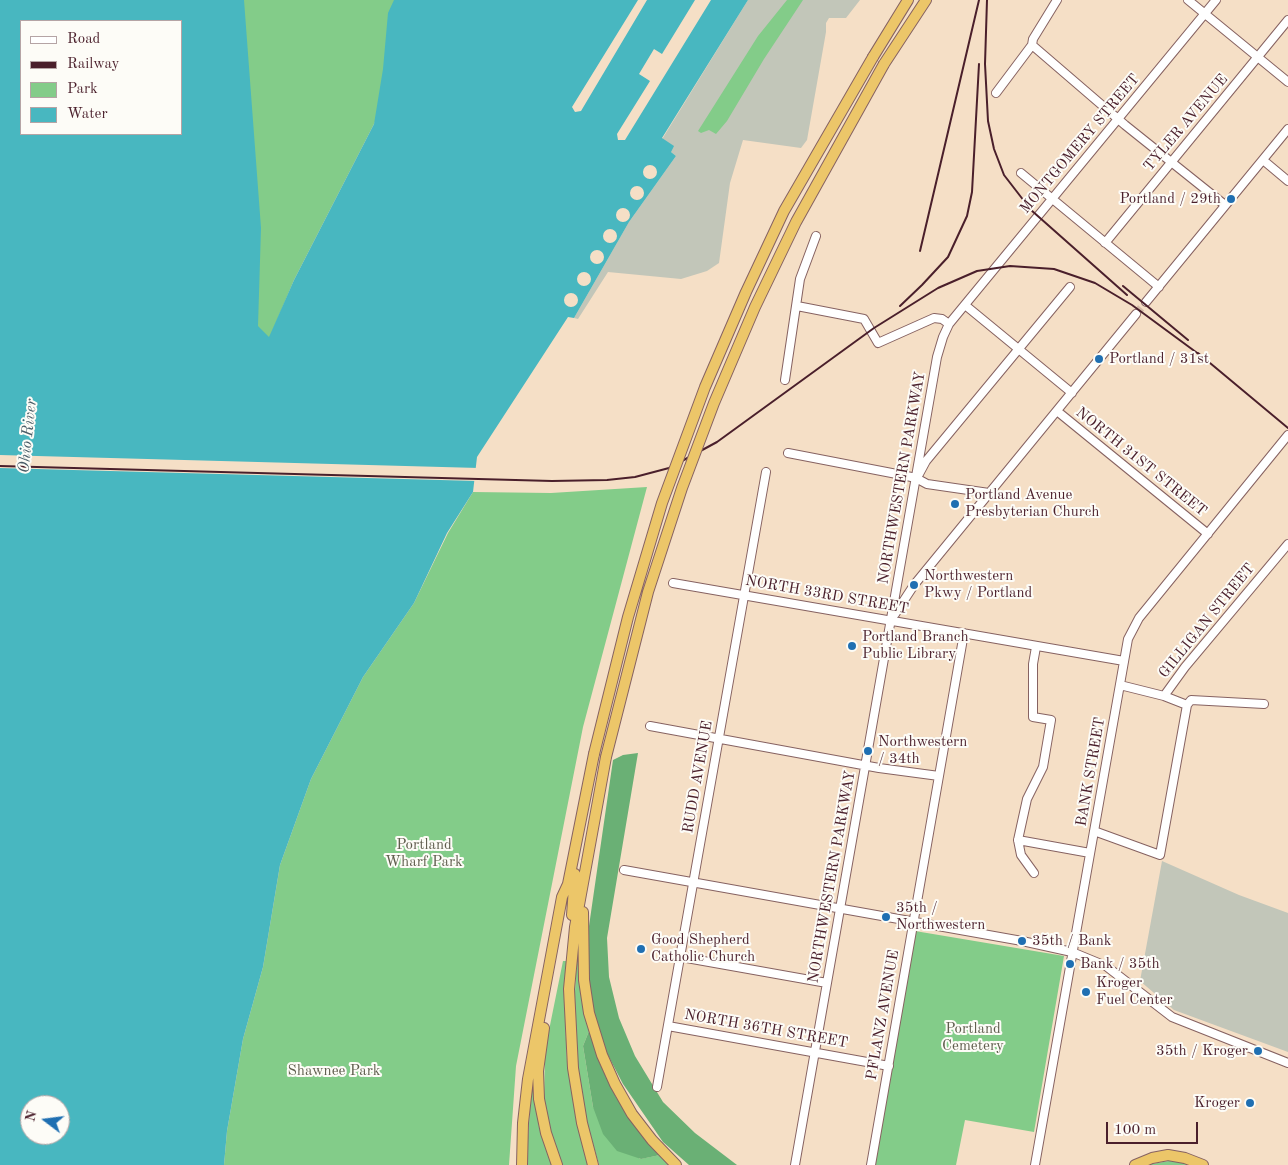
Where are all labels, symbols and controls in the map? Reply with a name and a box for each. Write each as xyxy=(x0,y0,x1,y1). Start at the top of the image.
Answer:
legend xyxy=(20,20,182,135)
text: Road xyxy=(67,32,100,47)
text: Railway xyxy=(67,57,120,72)
street label: MONTGOMERY STREET xyxy=(1016,70,1144,218)
street label: TYLER AVENUE xyxy=(1140,71,1232,175)
text: Park xyxy=(67,82,98,97)
text: Water xyxy=(67,107,108,122)
place label: Portland / 29th xyxy=(1119,190,1221,208)
marker: Portland / 29th xyxy=(1225,193,1237,205)
place label: Portland / 31st xyxy=(1109,350,1209,368)
marker: Portland / 31st xyxy=(1093,353,1105,365)
street label: NORTHWESTERN PARKWAY xyxy=(874,370,930,586)
water label: Ohio River xyxy=(15,398,41,474)
street label: NORTH 31ST STREET xyxy=(1072,404,1210,520)
place label: Portland Avenue Presbyterian Church xyxy=(965,486,1100,521)
marker: Portland Avenue Presbyterian Church xyxy=(949,498,961,510)
street label: GILLIGAN STREET xyxy=(1155,560,1259,682)
place label: Northwestern Pkwy / Portland xyxy=(924,567,1032,602)
street label: NORTH 33RD STREET xyxy=(744,572,910,618)
marker: Northwestern Pkwy / Portland xyxy=(908,579,920,591)
place label: Portland Branch Public Library xyxy=(862,628,969,663)
marker: Portland Branch Public Library xyxy=(846,640,858,652)
street label: BANK STREET xyxy=(1073,716,1109,828)
street label: RUDD AVENUE xyxy=(679,719,717,835)
place label: Northwestern / 34th xyxy=(878,733,967,768)
marker: Northwestern / 34th xyxy=(862,745,874,757)
street label: NORTHWESTERN PARKWAY xyxy=(804,769,860,985)
park label: Portland Wharf Park xyxy=(385,836,463,871)
place label: 35th / Northwestern xyxy=(896,899,985,934)
marker: 35th / Northwestern xyxy=(880,911,892,923)
place label: Good Shepherd Catholic Church xyxy=(651,931,755,966)
place label: 35th / Bank xyxy=(1032,932,1112,950)
marker: 35th / Bank xyxy=(1016,935,1028,947)
marker: Good Shepherd Catholic Church xyxy=(635,943,647,955)
street label: PFLANZ AVENUE xyxy=(863,948,903,1082)
place label: Bank / 35th xyxy=(1080,955,1160,973)
marker: Bank / 35th xyxy=(1064,958,1076,970)
place label: Kroger Fuel Center xyxy=(1096,974,1173,1009)
marker: Kroger Fuel Center xyxy=(1080,986,1092,998)
street label: NORTH 36TH STREET xyxy=(683,1006,849,1052)
park label: Portland Cemetery xyxy=(942,1020,1004,1055)
place label: 35th / Kroger xyxy=(1156,1042,1248,1060)
marker: 35th / Kroger xyxy=(1252,1045,1264,1057)
park label: Shawnee Park xyxy=(287,1062,381,1080)
place label: Kroger xyxy=(1194,1094,1240,1112)
north arrow xyxy=(20,1095,70,1145)
marker: Kroger xyxy=(1244,1097,1256,1109)
text: N xyxy=(23,1109,40,1123)
scale bar xyxy=(1108,1112,1200,1144)
text: 100 m xyxy=(1114,1123,1156,1138)

